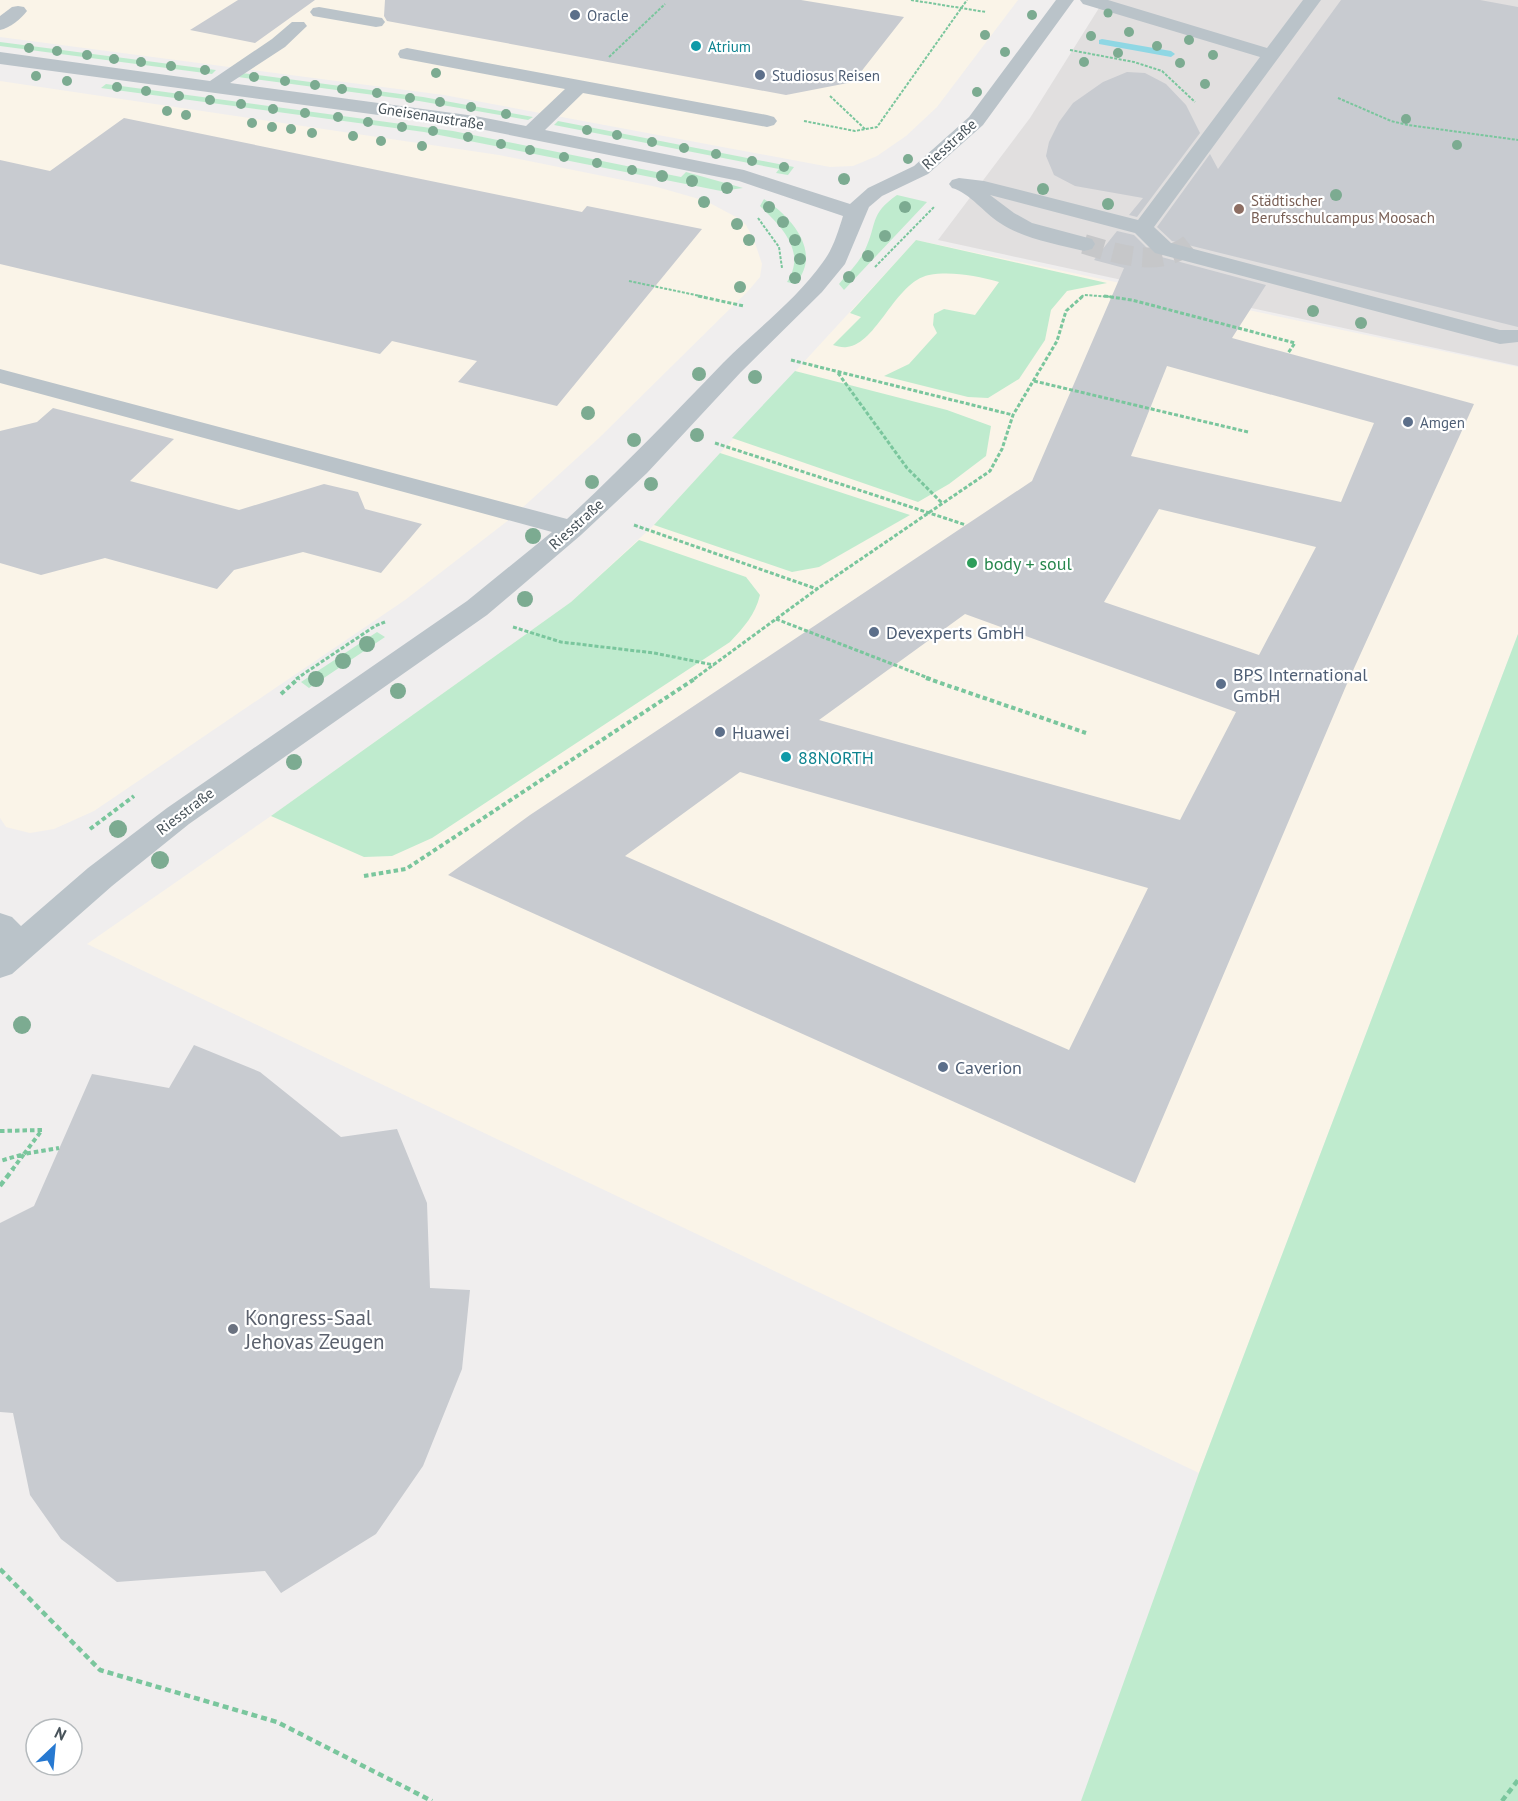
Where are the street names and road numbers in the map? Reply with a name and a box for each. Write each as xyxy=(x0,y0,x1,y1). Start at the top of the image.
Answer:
street label: Gneisenaustraße xyxy=(377,98,485,134)
street label: Riesstraße xyxy=(918,114,980,174)
street label: Riesstraße xyxy=(545,494,607,554)
street label: Riesstraße xyxy=(152,783,218,839)

